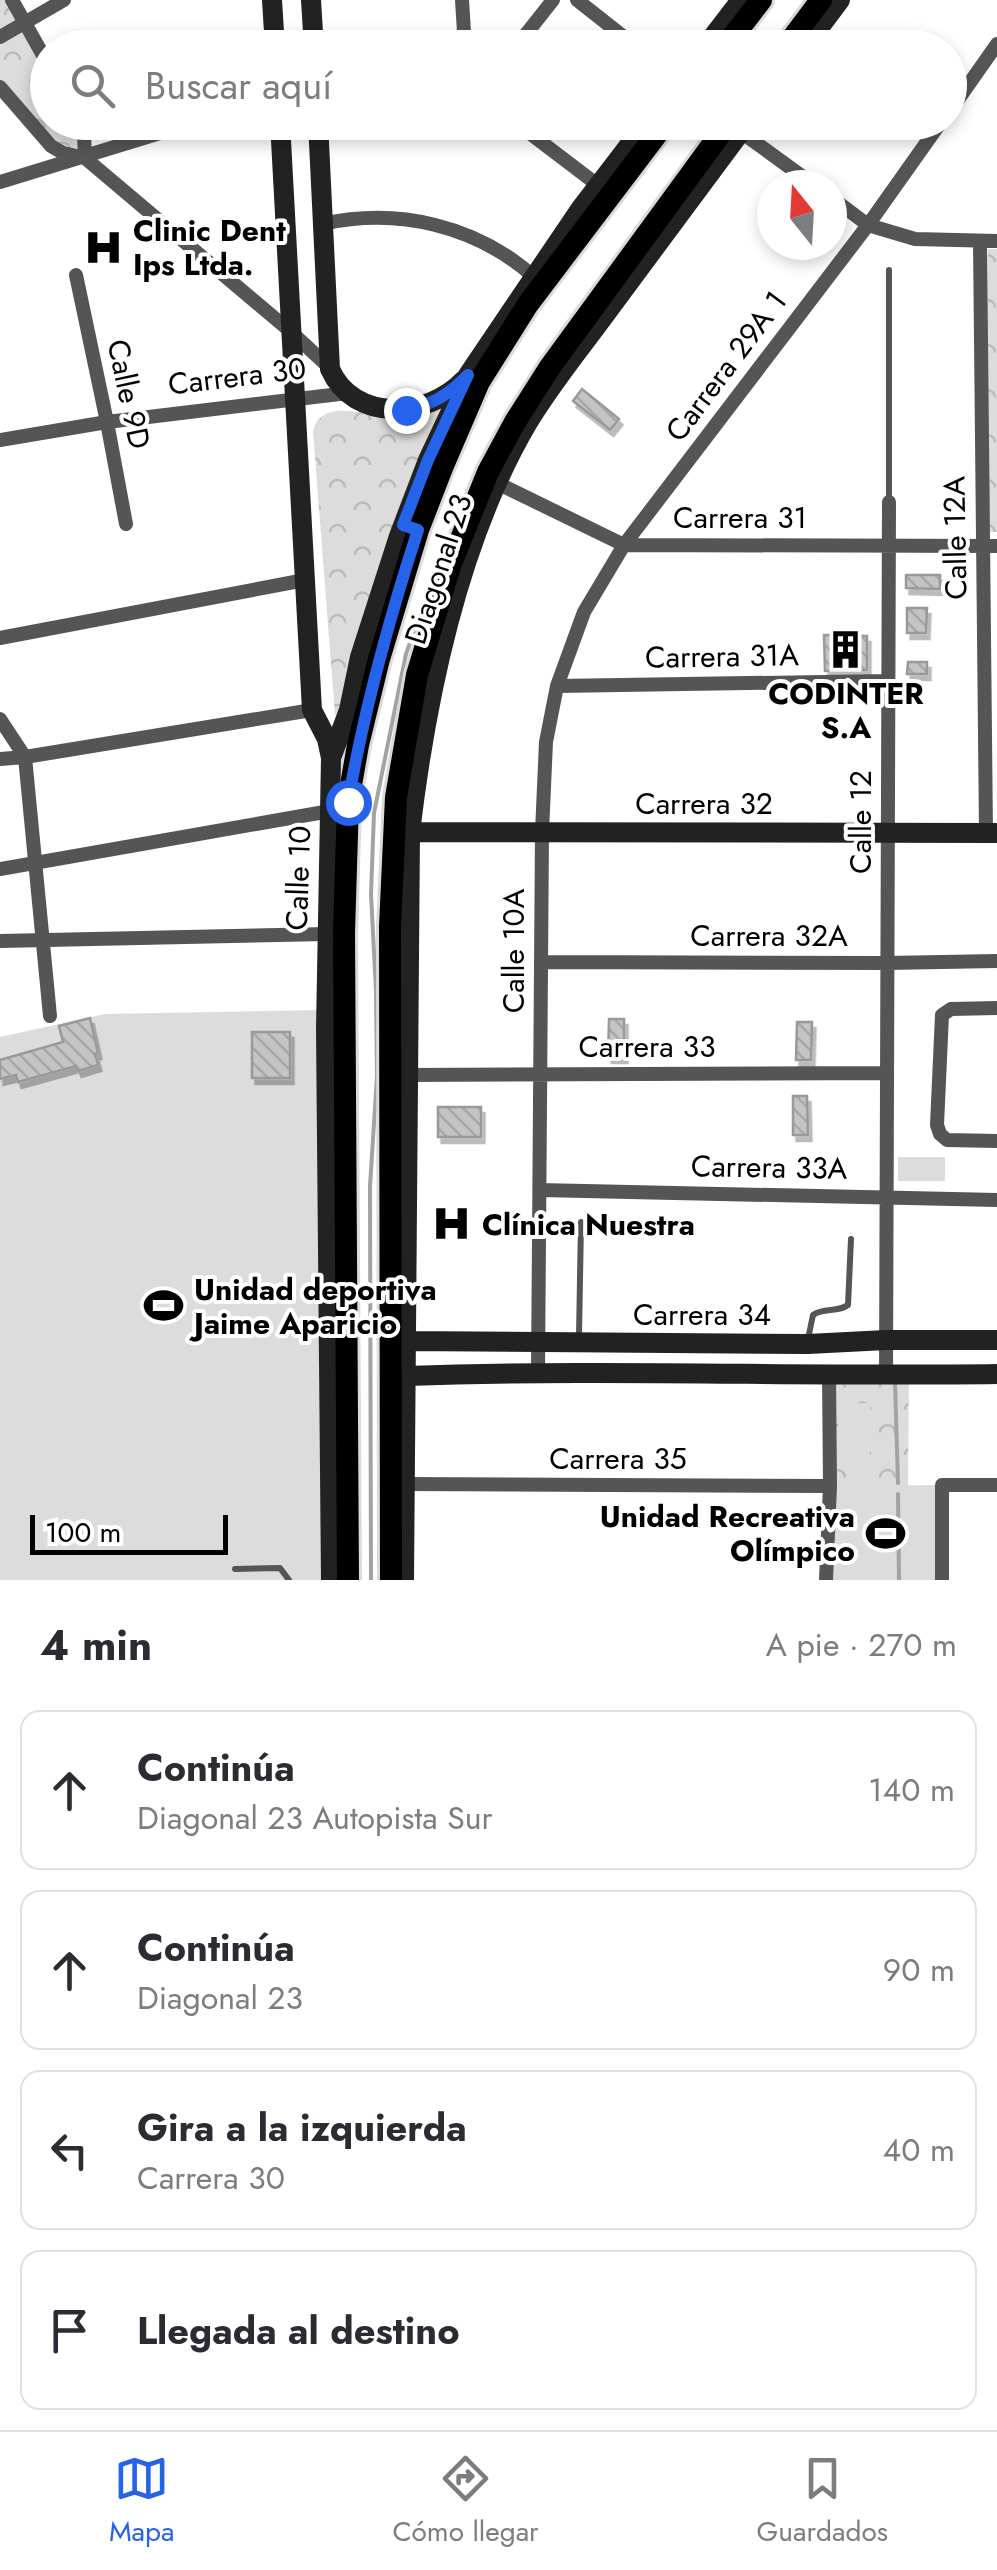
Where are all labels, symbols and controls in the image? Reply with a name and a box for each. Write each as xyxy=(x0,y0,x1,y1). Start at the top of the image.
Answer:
search box xyxy=(30,30,967,140)
icon: search xyxy=(65,58,120,113)
text: Buscar aquí xyxy=(145,58,332,113)
north arrow xyxy=(757,170,847,260)
place label: Clinic Dent Ips Ltda. xyxy=(133,209,286,286)
hospital icon: Clinic Dent Ips Ltda. xyxy=(82,226,124,268)
street label: Carrera 29A 1 xyxy=(655,282,797,450)
street label: Calle 9D xyxy=(96,335,162,453)
street label: Carrera 30 xyxy=(166,346,308,406)
route end xyxy=(384,388,430,434)
street label: Calle 12A xyxy=(932,476,978,600)
street label: Diagonal 23 xyxy=(394,488,482,650)
street label: Carrera 31 xyxy=(673,496,807,539)
building icon: CODINTER S.A xyxy=(825,628,867,670)
street label: Carrera 31A xyxy=(645,633,800,679)
place label: CODINTER S.A xyxy=(768,672,924,749)
street label: Calle 12 xyxy=(839,770,882,874)
route start xyxy=(326,780,372,826)
street label: Carrera 32 xyxy=(635,782,773,825)
street label: Calle 10 xyxy=(275,825,321,931)
street label: Calle 10A xyxy=(492,889,535,1013)
street label: Carrera 32A xyxy=(690,914,848,957)
street label: Carrera 33 xyxy=(578,1025,716,1068)
street label: Carrera 33A xyxy=(690,1144,848,1190)
hospital icon: Clínica Nuestra xyxy=(431,1203,473,1245)
place label: Clínica Nuestra xyxy=(482,1203,695,1246)
place label: Unidad deportiva Jaime Aparicio xyxy=(189,1268,437,1345)
sports icon: Unidad deportiva Jaime Aparicio xyxy=(143,1285,185,1327)
street label: Carrera 34 xyxy=(633,1293,771,1336)
street label: Carrera 35 xyxy=(549,1437,687,1480)
place label: Unidad Recreativa Olímpico xyxy=(600,1495,855,1572)
scale bar xyxy=(30,1510,228,1554)
text: 100 m xyxy=(45,1512,121,1553)
sports icon: Unidad Recreativa Olímpico xyxy=(864,1512,906,1554)
text: 4 min xyxy=(40,1615,152,1676)
text: A pie · 270 m xyxy=(766,1622,957,1668)
text: Continúa xyxy=(137,1740,295,1795)
icon: ahead xyxy=(42,1763,97,1818)
text: 140 m xyxy=(868,1767,955,1813)
text: Diagonal 23 Autopista Sur xyxy=(137,1795,493,1841)
text: Continúa xyxy=(137,1920,295,1975)
icon: ahead xyxy=(42,1943,97,1998)
text: 90 m xyxy=(883,1947,955,1993)
text: Diagonal 23 xyxy=(137,1975,303,2021)
text: Gira a la izquierda xyxy=(137,2100,467,2155)
icon: left xyxy=(42,2123,97,2178)
text: 40 m xyxy=(883,2127,955,2173)
text: Carrera 30 xyxy=(137,2155,285,2201)
icon: arrive xyxy=(42,2303,97,2358)
text: Llegada al destino xyxy=(137,2303,460,2358)
tab: Mapa xyxy=(109,2451,175,2552)
tab: Cómo llegar xyxy=(392,2451,539,2552)
tab: Guardados xyxy=(757,2451,888,2552)

